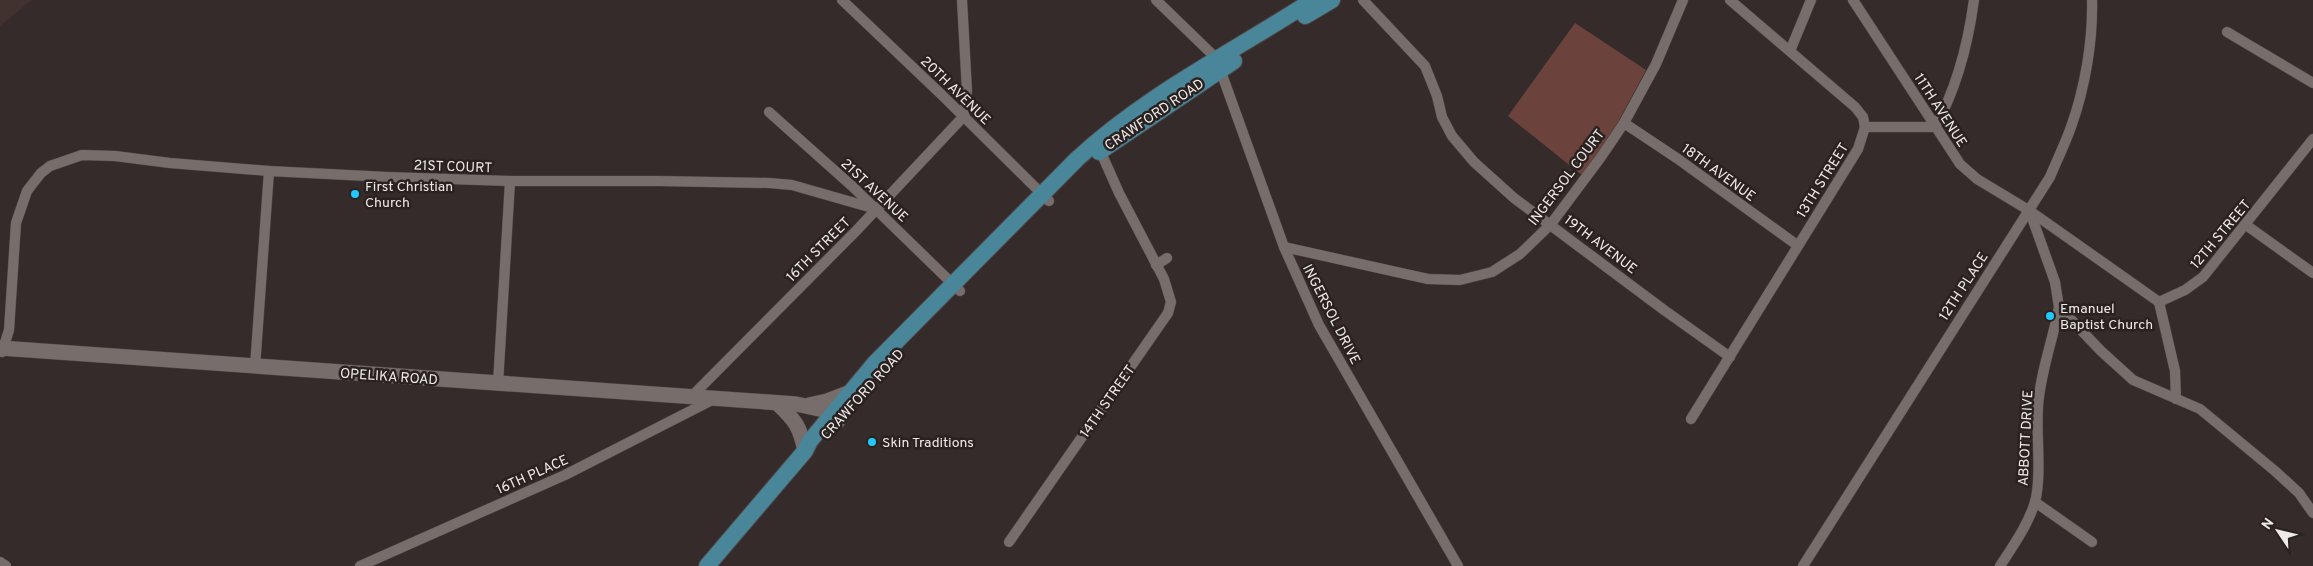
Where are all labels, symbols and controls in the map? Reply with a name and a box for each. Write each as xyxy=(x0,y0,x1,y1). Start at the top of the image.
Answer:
street label: 20TH AVENUE xyxy=(916,53,994,129)
street label: 11TH AVENUE xyxy=(1910,71,1970,151)
street label: CRAWFORD ROAD xyxy=(1102,76,1208,155)
street label: INGERSOL COURT xyxy=(1525,126,1609,229)
street label: 13TH STREET xyxy=(1794,140,1853,221)
street label: 18TH AVENUE xyxy=(1678,141,1758,206)
street label: 21ST AVENUE xyxy=(837,156,911,226)
street label: 21ST COURT xyxy=(413,158,493,177)
place label: First Christian Church xyxy=(365,179,453,212)
marker: First Christian Church xyxy=(349,188,361,200)
street label: 12TH STREET xyxy=(2187,197,2255,273)
street label: 19TH AVENUE xyxy=(1560,212,1640,278)
street label: 16TH STREET xyxy=(783,214,855,286)
street label: 12TH PLACE xyxy=(1936,249,1993,324)
street label: INGERSOL DRIVE xyxy=(1298,262,1363,368)
place label: Emanuel Baptist Church xyxy=(2060,301,2153,334)
marker: Emanuel Baptist Church xyxy=(2044,310,2056,322)
street label: CRAWFORD ROAD xyxy=(818,346,908,444)
street label: 14TH STREET xyxy=(1077,362,1140,441)
street label: OPELIKA ROAD xyxy=(339,366,438,389)
street label: ABBOTT DRIVE xyxy=(2015,390,2038,487)
place label: Skin Traditions xyxy=(882,435,974,452)
marker: Skin Traditions xyxy=(866,436,878,448)
street label: 16TH PLACE xyxy=(494,452,571,499)
north arrow xyxy=(2253,506,2303,556)
text: N xyxy=(2259,515,2278,533)

